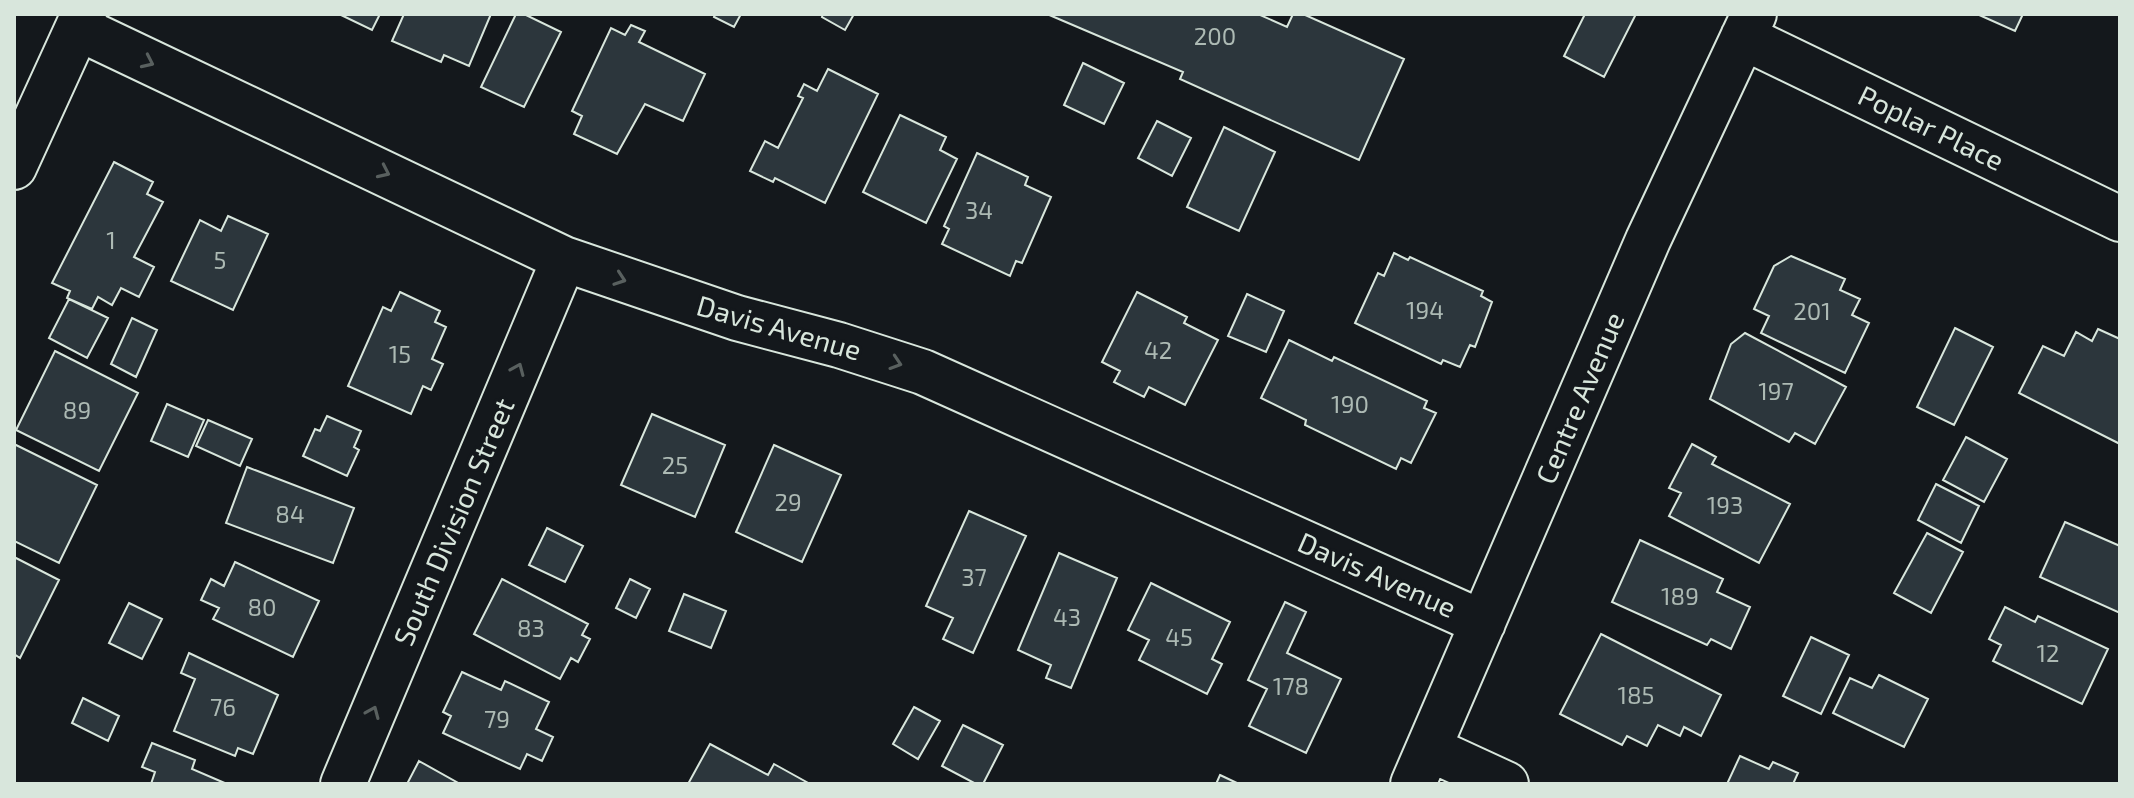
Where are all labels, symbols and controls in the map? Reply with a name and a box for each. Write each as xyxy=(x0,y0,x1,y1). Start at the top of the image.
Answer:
house number: 200 xyxy=(1194,21,1236,50)
one-way arrow xyxy=(140,52,155,68)
street label: Poplar Place xyxy=(1853,77,2010,177)
one-way arrow xyxy=(375,162,390,178)
house number: 34 xyxy=(965,195,993,224)
house number: 1 xyxy=(106,225,116,254)
house number: 5 xyxy=(214,245,226,274)
one-way arrow xyxy=(613,269,627,285)
street label: Davis Avenue xyxy=(693,287,865,367)
house number: 194 xyxy=(1406,295,1444,324)
house number: 201 xyxy=(1793,296,1831,325)
street label: Centre Avenue xyxy=(1528,307,1631,489)
house number: 42 xyxy=(1144,335,1172,364)
house number: 15 xyxy=(389,339,411,368)
one-way arrow xyxy=(888,354,902,370)
one-way arrow xyxy=(508,363,524,377)
house number: 197 xyxy=(1758,376,1794,405)
house number: 190 xyxy=(1331,389,1369,418)
street label: South Division Street xyxy=(386,393,521,650)
house number: 89 xyxy=(63,395,91,424)
house number: 25 xyxy=(662,450,688,479)
house number: 29 xyxy=(774,487,802,516)
house number: 193 xyxy=(1707,490,1743,519)
house number: 84 xyxy=(275,499,305,528)
street label: Davis Avenue xyxy=(1293,524,1462,624)
house number: 37 xyxy=(961,562,987,591)
house number: 189 xyxy=(1661,581,1699,610)
house number: 80 xyxy=(247,592,277,621)
house number: 43 xyxy=(1053,602,1081,631)
house number: 83 xyxy=(517,613,545,642)
house number: 45 xyxy=(1165,622,1193,651)
house number: 12 xyxy=(2036,638,2060,667)
house number: 178 xyxy=(1273,671,1309,700)
house number: 185 xyxy=(1618,680,1654,709)
house number: 76 xyxy=(210,692,236,721)
house number: 79 xyxy=(484,704,510,733)
one-way arrow xyxy=(364,706,380,720)

